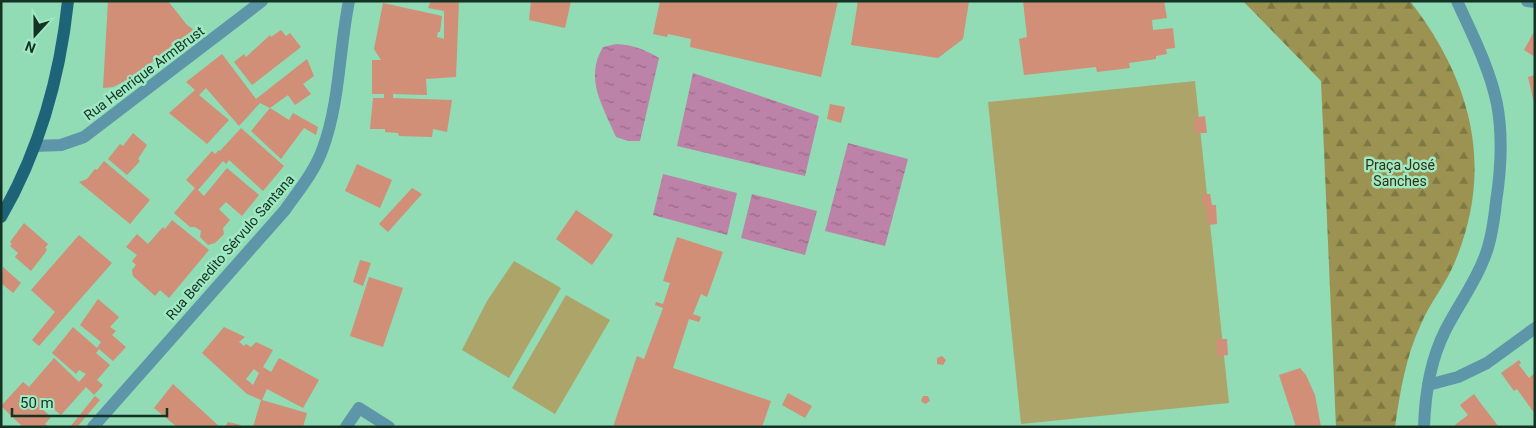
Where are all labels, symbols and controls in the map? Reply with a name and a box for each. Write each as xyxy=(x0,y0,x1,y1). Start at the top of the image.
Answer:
north arrow xyxy=(10,10,60,60)
street label: Rua Henrique ArmBrust xyxy=(81,22,208,123)
text: N xyxy=(23,38,38,56)
park label: Praça José Sanches xyxy=(1365,157,1435,189)
street label: Rua Benedito Sérvulo Santana xyxy=(163,171,297,323)
scale bar xyxy=(12,386,168,418)
text: 50 m xyxy=(20,394,54,412)

